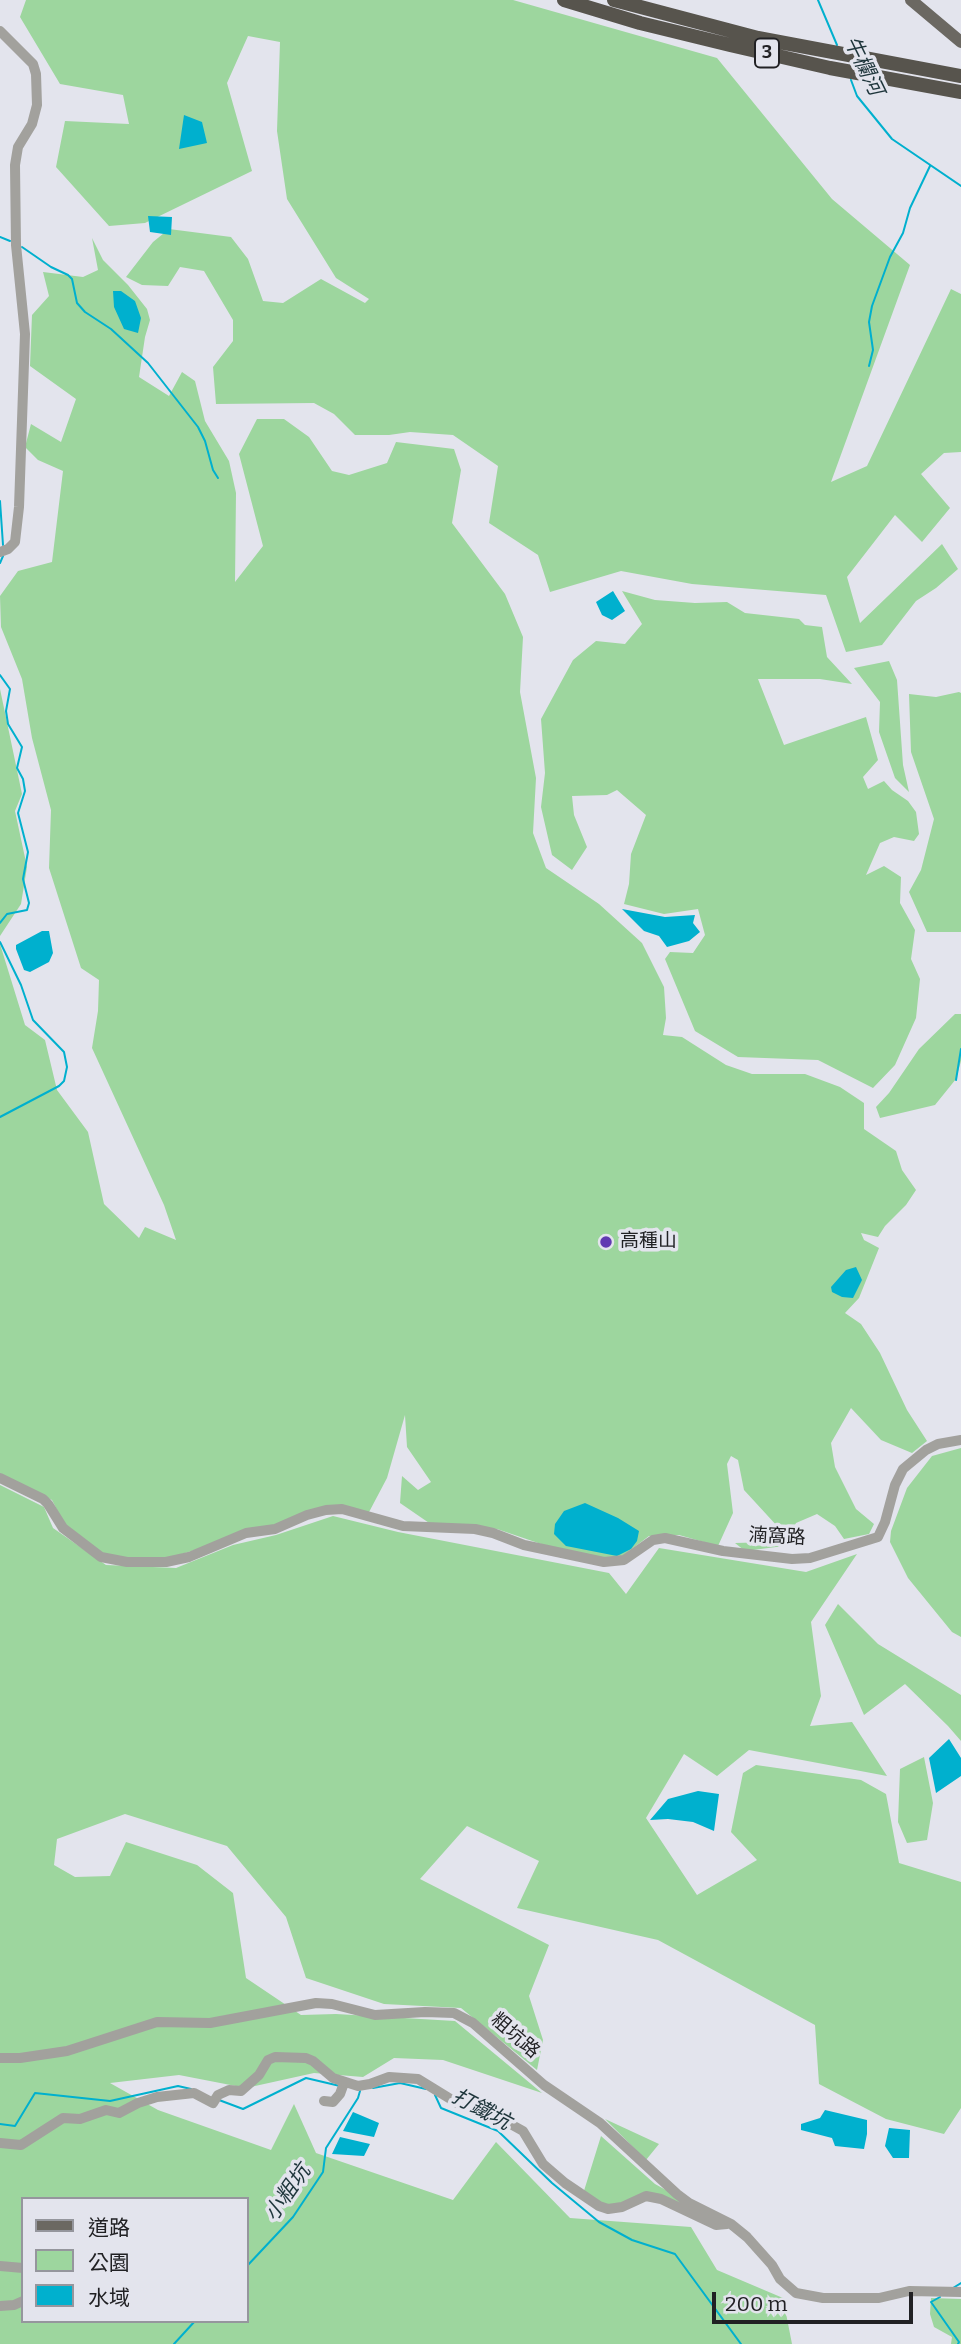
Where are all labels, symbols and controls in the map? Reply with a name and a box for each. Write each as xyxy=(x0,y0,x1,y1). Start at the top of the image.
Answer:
water label: 牛欄河 xyxy=(838,32,888,100)
road number: 3 xyxy=(755,38,779,68)
place label: 高種山 xyxy=(620,1231,677,1253)
marker: 高種山 xyxy=(598,1234,614,1250)
street label: 湳窩路 xyxy=(748,1524,806,1550)
street label: 粗坑路 xyxy=(486,2009,544,2063)
water label: 打鐵坑 xyxy=(447,2084,515,2136)
water label: 小粗坑 xyxy=(260,2160,316,2226)
legend xyxy=(21,2197,248,2323)
text: 道路 xyxy=(88,2215,130,2241)
text: 公園 xyxy=(88,2250,130,2276)
scale bar xyxy=(716,2278,917,2322)
text: 水域 xyxy=(88,2285,130,2311)
text: 200 m xyxy=(725,2291,788,2317)

